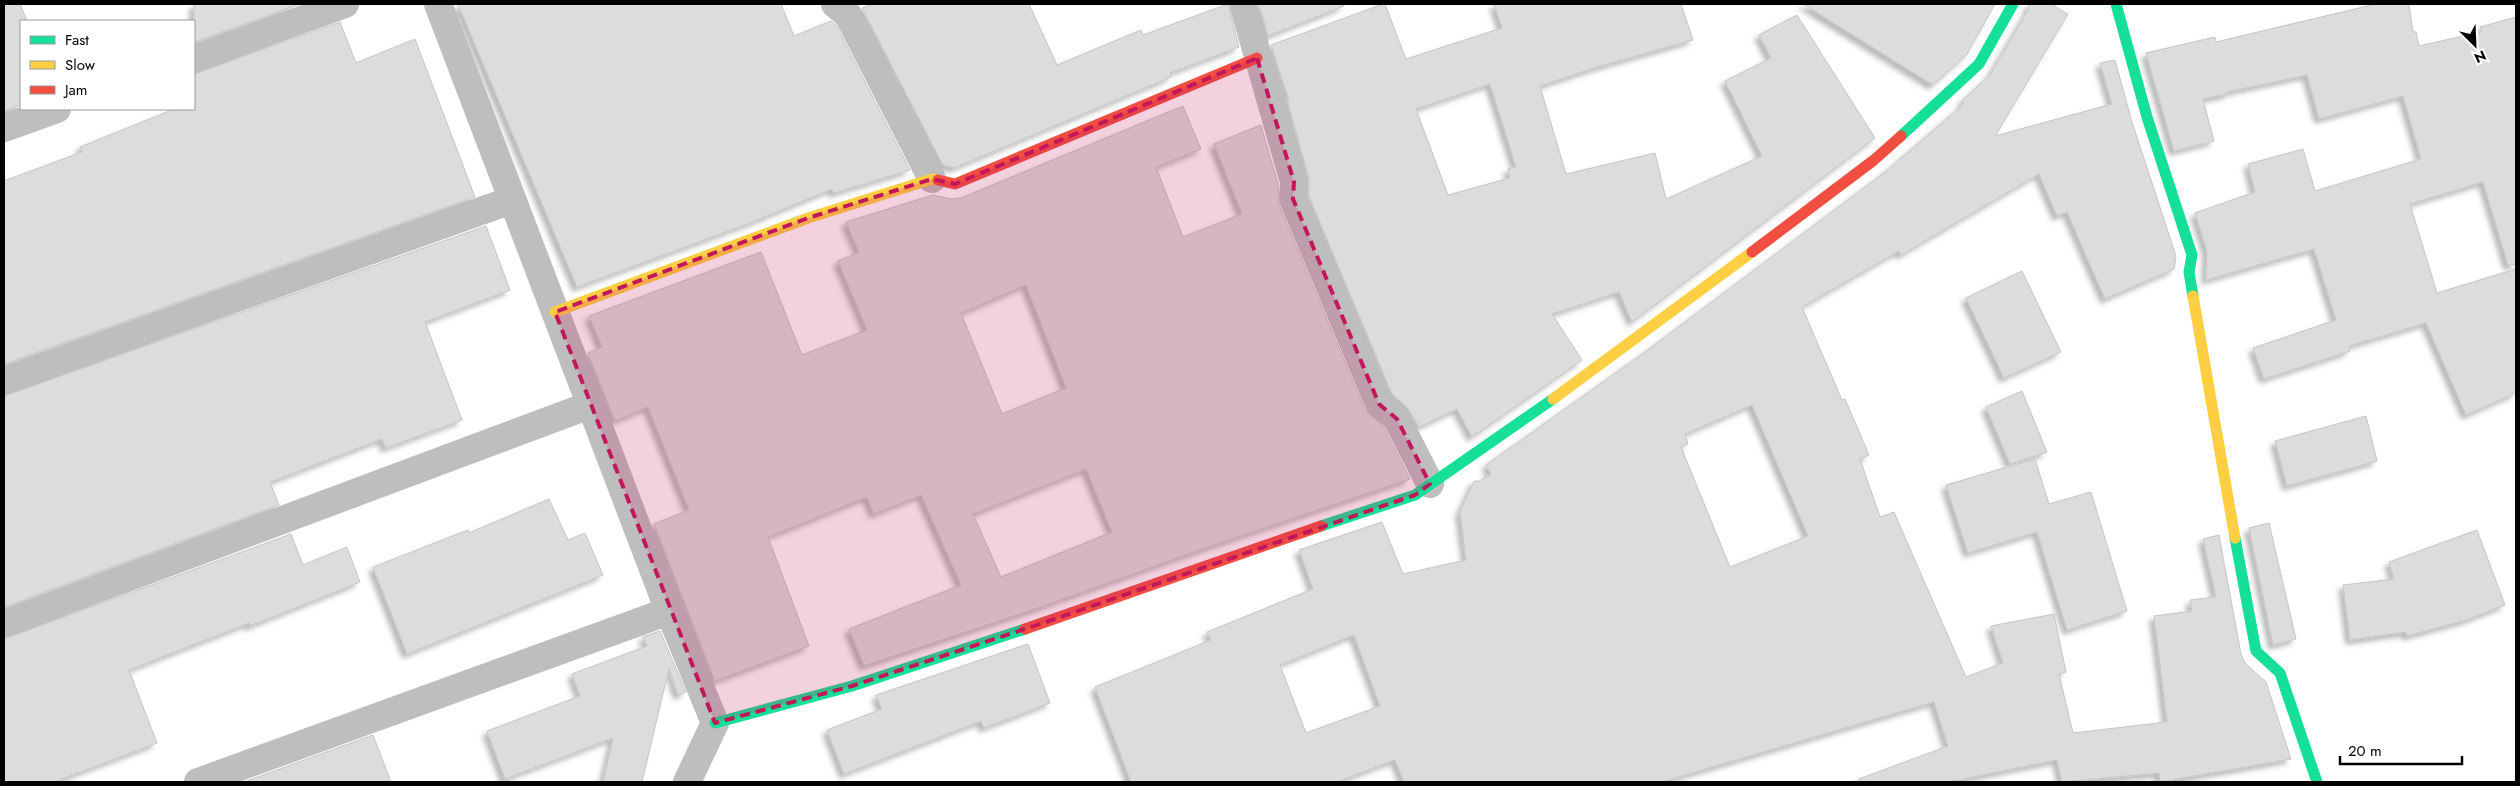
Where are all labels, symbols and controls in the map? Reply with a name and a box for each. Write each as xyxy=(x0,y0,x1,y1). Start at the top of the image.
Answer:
legend xyxy=(20,20,195,110)
north arrow xyxy=(2450,20,2500,70)
text: Fast xyxy=(65,29,89,51)
text: N xyxy=(2471,45,2489,68)
text: Slow xyxy=(65,54,96,76)
text: Jam xyxy=(63,79,88,101)
scale bar xyxy=(2340,734,2462,766)
text: 20 m xyxy=(2348,740,2382,762)

